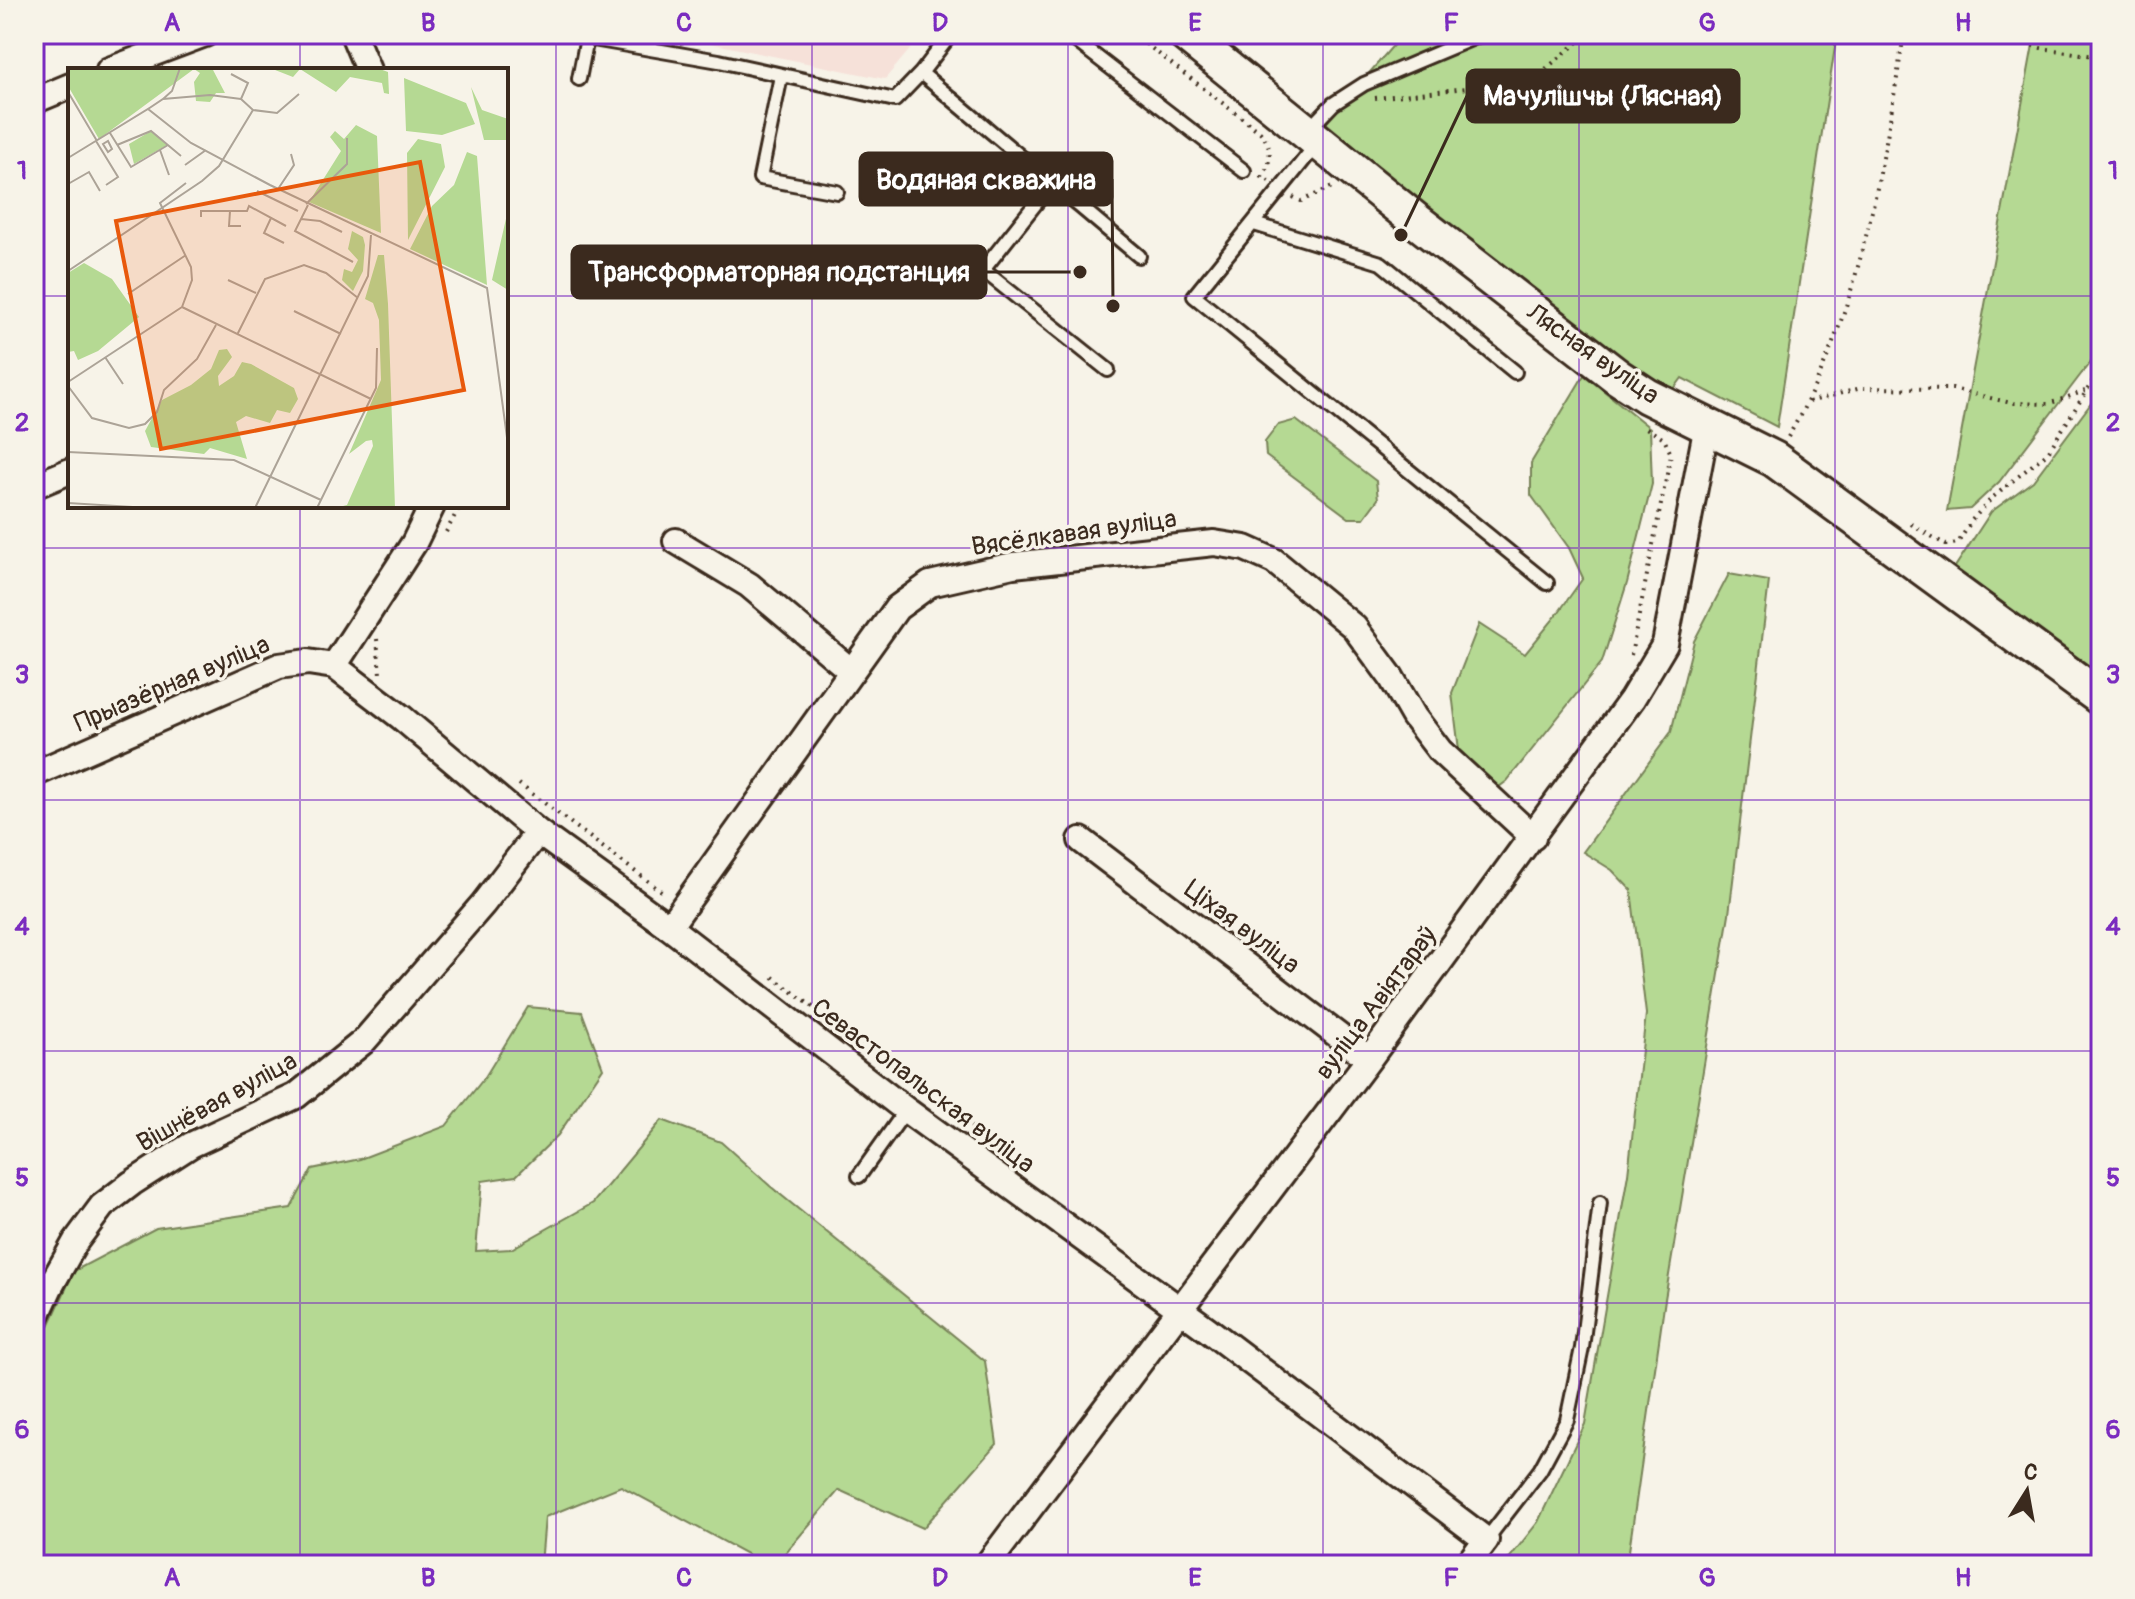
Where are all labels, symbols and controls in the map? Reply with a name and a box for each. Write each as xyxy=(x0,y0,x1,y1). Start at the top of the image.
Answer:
text: A xyxy=(164,7,181,39)
text: B xyxy=(421,7,435,39)
text: C xyxy=(676,7,692,39)
text: D xyxy=(932,7,948,39)
text: E xyxy=(1188,7,1202,39)
text: F xyxy=(1443,7,1459,39)
text: G xyxy=(1698,7,1716,39)
text: H xyxy=(1955,7,1971,39)
inset map xyxy=(68,68,508,508)
callout: Мачулішчы (Лясная) xyxy=(1467,70,1739,122)
text: Мачулішчы (Лясная) xyxy=(1483,79,1723,114)
callout: Водяная скважина xyxy=(860,153,1112,205)
text: 1 xyxy=(17,155,27,187)
text: 1 xyxy=(2108,155,2118,187)
text: Водяная скважина xyxy=(876,163,1096,198)
callout: Трансформаторная подстанция xyxy=(572,246,986,298)
text: Трансформаторная подстанция xyxy=(587,255,970,290)
street label: Лясная вуліца xyxy=(1520,296,1665,411)
text: 2 xyxy=(15,407,29,439)
text: 2 xyxy=(2106,407,2120,439)
street label: Вясёлкавая вуліца xyxy=(969,503,1179,563)
street label: Прыазёрная вуліца xyxy=(70,628,274,740)
text: 3 xyxy=(15,659,29,691)
text: 3 xyxy=(2106,659,2120,691)
street label: Ціхая вуліца xyxy=(1178,873,1306,981)
text: 4 xyxy=(14,911,30,943)
text: 4 xyxy=(2105,911,2121,943)
street label: вуліца Авіятараў xyxy=(1308,920,1444,1086)
street label: Севастопальская вуліца xyxy=(805,992,1041,1180)
street label: Вішнёвая вуліца xyxy=(131,1045,303,1159)
text: 5 xyxy=(15,1162,29,1194)
text: 5 xyxy=(2106,1162,2120,1194)
text: 6 xyxy=(14,1414,30,1446)
text: 6 xyxy=(2105,1414,2121,1446)
north arrow xyxy=(1987,1451,2067,1531)
text: С xyxy=(2021,1457,2040,1487)
text: A xyxy=(164,1562,181,1594)
text: B xyxy=(421,1562,435,1594)
text: C xyxy=(676,1562,692,1594)
text: D xyxy=(932,1562,948,1594)
text: E xyxy=(1188,1562,1202,1594)
text: F xyxy=(1443,1562,1459,1594)
text: G xyxy=(1698,1562,1716,1594)
text: H xyxy=(1955,1562,1971,1594)

